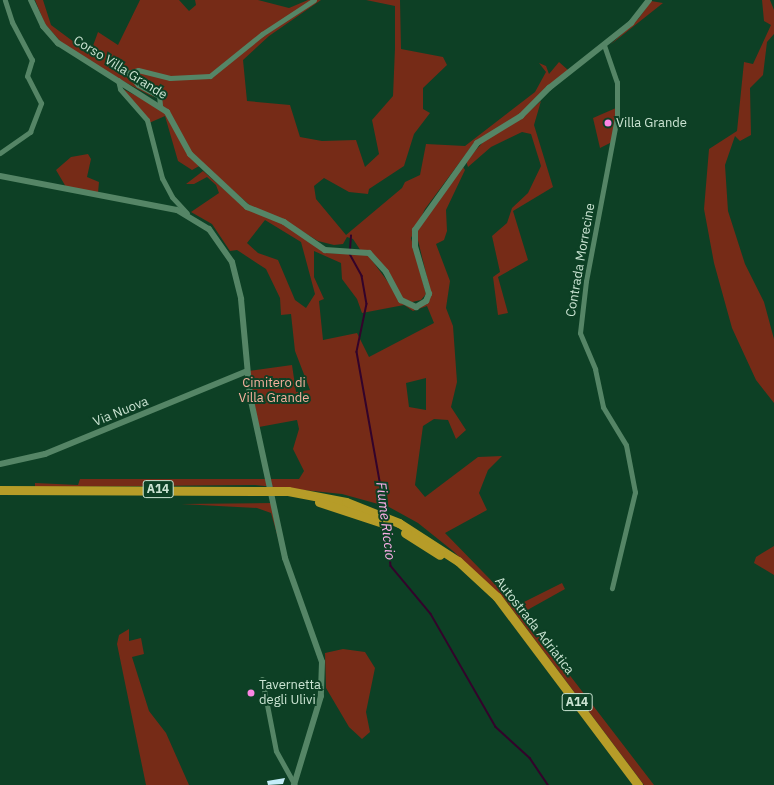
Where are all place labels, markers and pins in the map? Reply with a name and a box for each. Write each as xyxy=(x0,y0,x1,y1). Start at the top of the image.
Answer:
place label: Villa Grande xyxy=(616,115,687,131)
marker: Villa Grande xyxy=(603,118,613,128)
place label: Tavernetta degli Ulivi xyxy=(259,678,321,709)
marker: Tavernetta degli Ulivi xyxy=(246,688,256,698)

